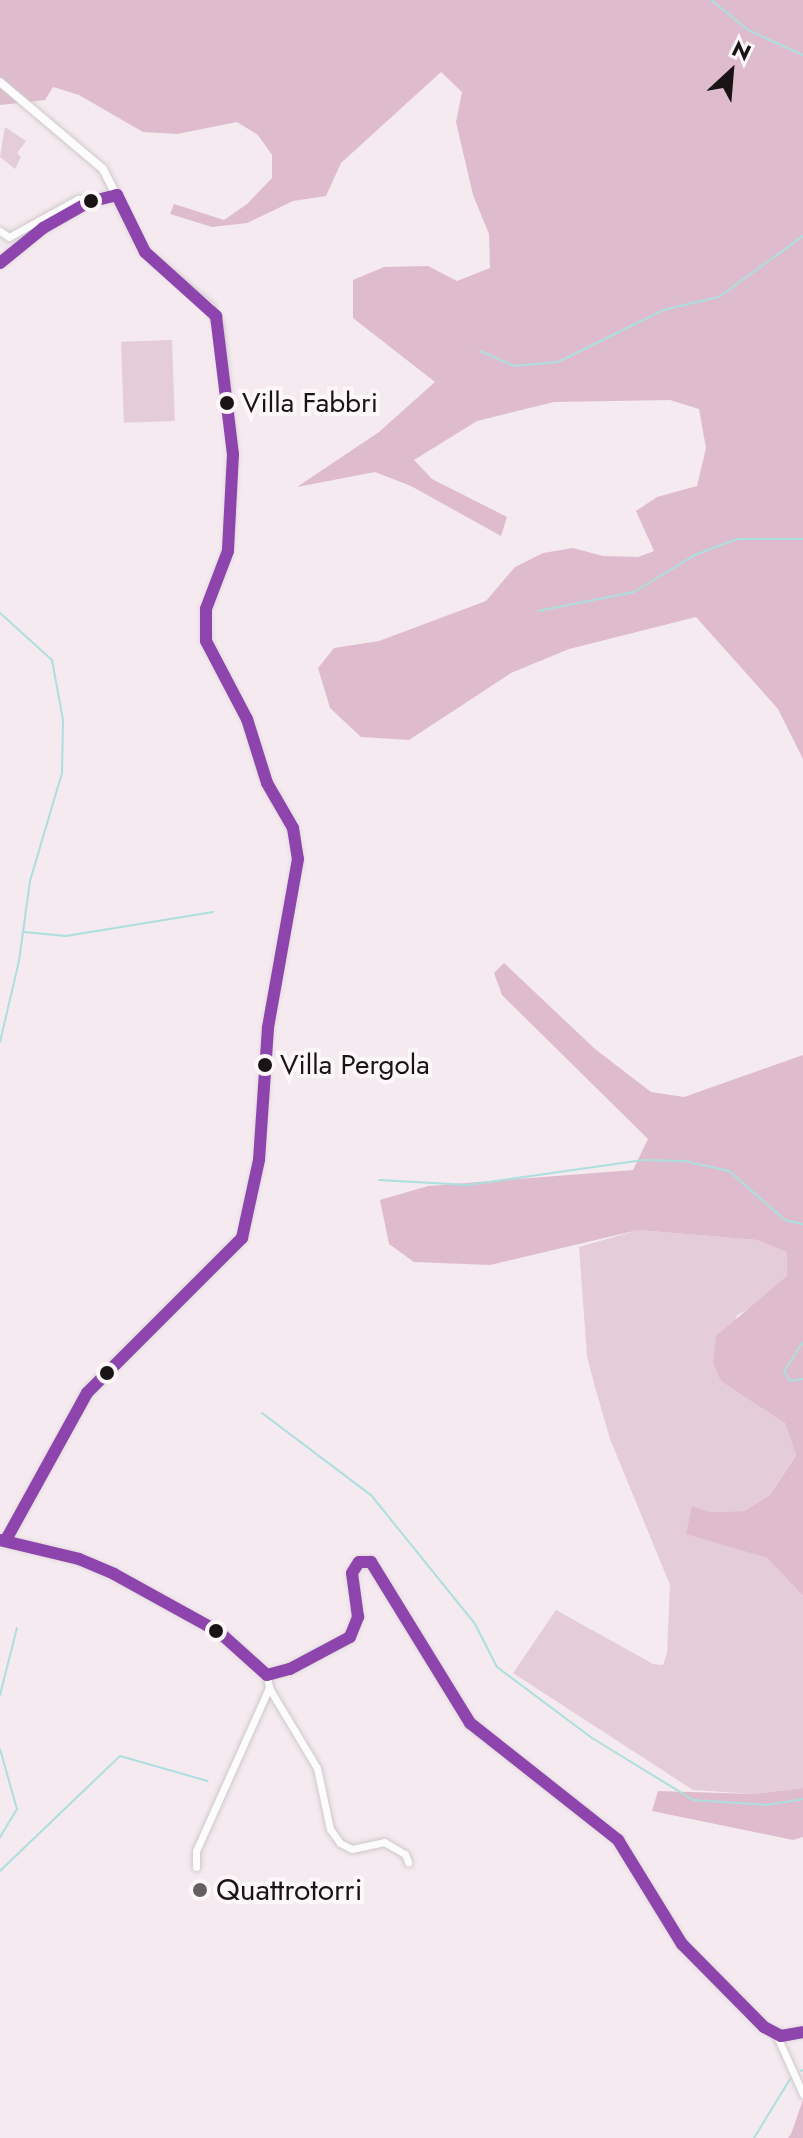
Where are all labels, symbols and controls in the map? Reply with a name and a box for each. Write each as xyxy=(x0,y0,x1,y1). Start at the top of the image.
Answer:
north arrow xyxy=(691,32,771,112)
text: N xyxy=(727,32,756,69)
unlabelled marker xyxy=(83,193,99,209)
place label: Villa Fabbri xyxy=(242,386,378,420)
marker: Villa Fabbri xyxy=(219,395,235,411)
place label: Villa Pergola xyxy=(280,1048,430,1082)
marker: Villa Pergola xyxy=(257,1057,273,1073)
unlabelled marker xyxy=(99,1365,115,1381)
unlabelled marker xyxy=(208,1623,224,1639)
place label: Quattrotorri xyxy=(216,1872,362,1908)
marker: Quattrotorri xyxy=(191,1881,209,1899)

